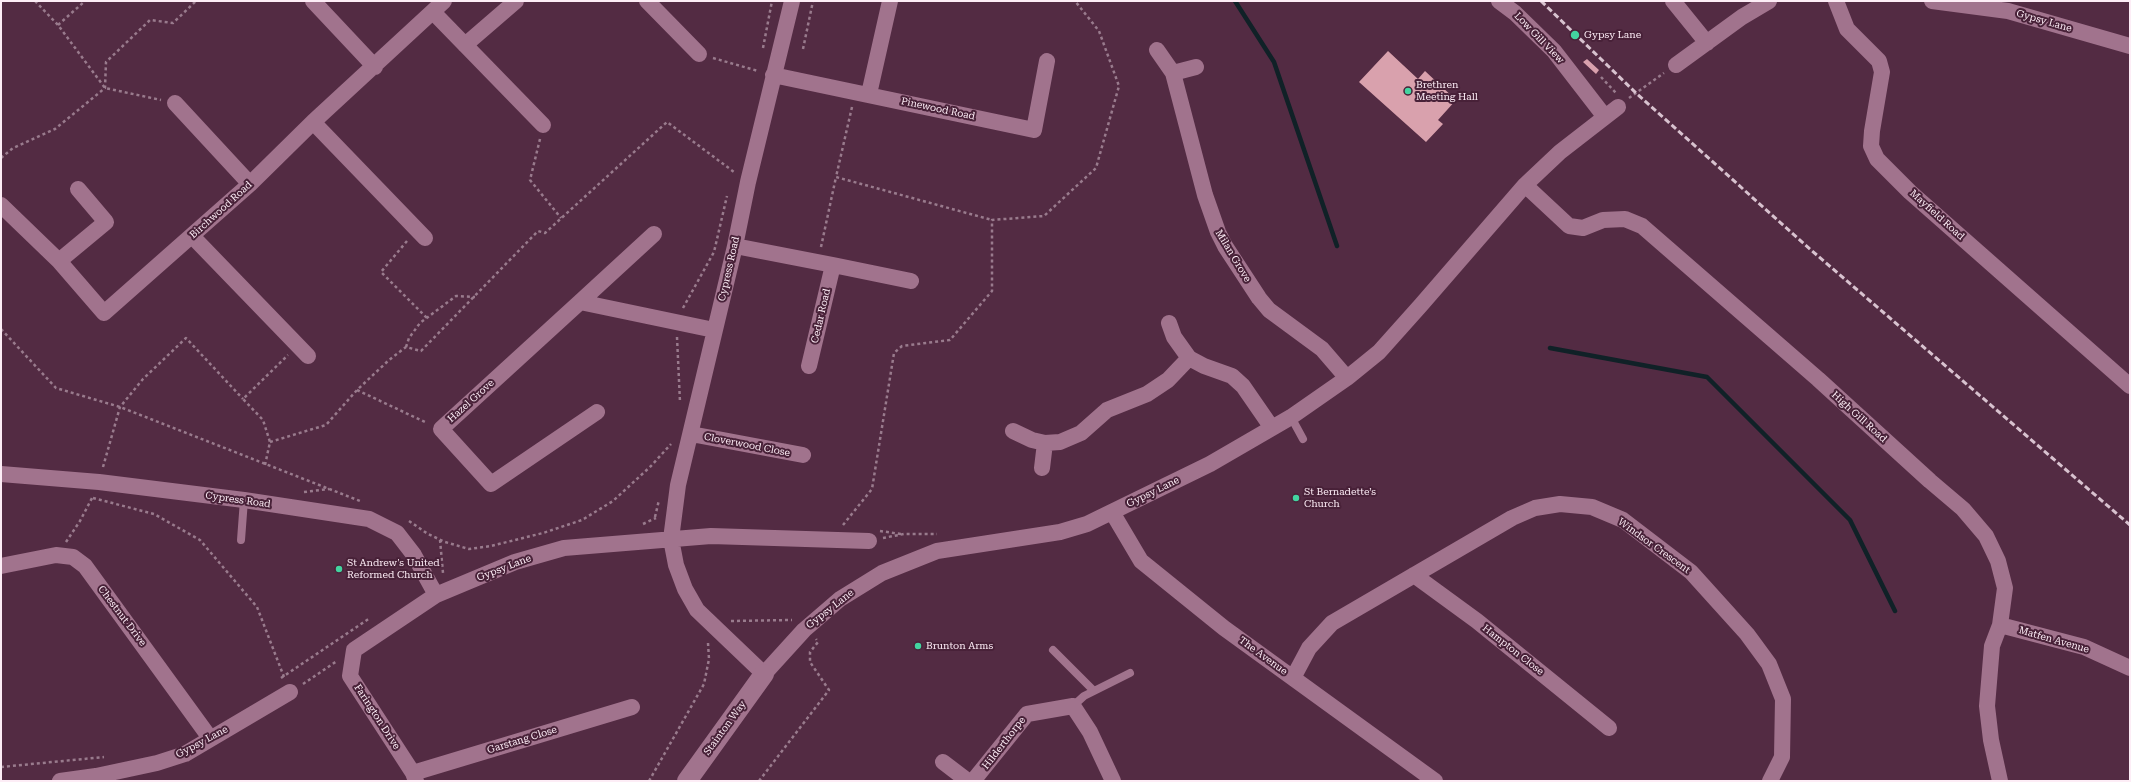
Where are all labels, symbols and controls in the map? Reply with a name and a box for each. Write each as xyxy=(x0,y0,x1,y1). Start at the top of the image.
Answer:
street label: Gypsy Lane xyxy=(2015,7,2073,35)
street label: Low Gill View xyxy=(1512,10,1566,66)
marker: Gypsy Lane xyxy=(1569,29,1581,41)
place label: Gypsy Lane xyxy=(1584,29,1641,41)
place label: Brethren Meeting Hall xyxy=(1416,79,1478,102)
marker: Brethren Meeting Hall xyxy=(1403,86,1413,96)
street label: Pinewood Road xyxy=(900,95,976,123)
street label: Birchwood Road xyxy=(187,179,255,241)
street label: Mayfield Road xyxy=(1907,187,1967,243)
street label: Milan Grove xyxy=(1213,228,1253,284)
street label: Cypress Road xyxy=(716,236,742,302)
street label: Cedar Road xyxy=(809,287,833,345)
street label: Hazel Grove xyxy=(445,377,497,425)
street label: High Gill Road xyxy=(1829,389,1889,445)
street label: Cloverwood Close xyxy=(703,431,791,459)
street label: Gypsy Lane xyxy=(1125,474,1181,510)
place label: St Bernadette’s Church xyxy=(1304,486,1376,510)
street label: Cypress Road xyxy=(205,489,271,511)
marker: St Bernadette’s Church xyxy=(1291,493,1301,503)
street label: Windsor Crescent xyxy=(1616,516,1692,576)
street label: Gypsy Lane xyxy=(475,552,533,584)
place label: St Andrew's United Reformed Church xyxy=(347,557,440,580)
marker: St Andrew's United Reformed Church xyxy=(334,564,344,574)
street label: Chestnut Drive xyxy=(95,583,149,649)
street label: Gypsy Lane xyxy=(804,587,856,631)
street label: Hampton Close xyxy=(1480,622,1546,678)
street label: Matfen Avenue xyxy=(2017,624,2091,656)
street label: The Avenue xyxy=(1236,634,1290,678)
place label: Brunton Arms xyxy=(926,640,993,652)
marker: Brunton Arms xyxy=(913,641,923,651)
street label: Farington Drive xyxy=(351,682,403,752)
street label: Stainton Way xyxy=(701,698,749,758)
street label: Hilderthorpe xyxy=(980,714,1028,772)
street label: Gypsy Lane xyxy=(174,723,230,761)
street label: Garstang Close xyxy=(486,724,558,756)

